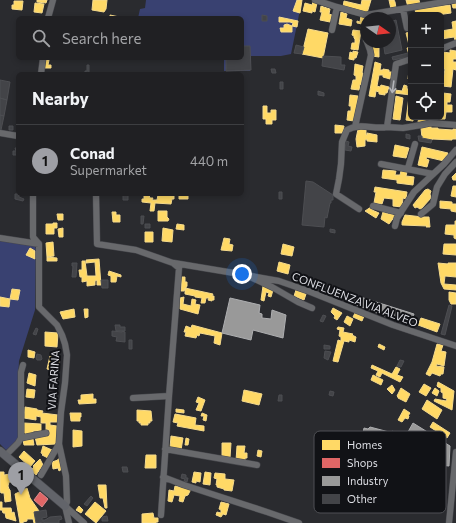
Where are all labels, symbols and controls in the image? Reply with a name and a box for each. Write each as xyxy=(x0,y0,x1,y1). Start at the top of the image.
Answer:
north arrow xyxy=(360,12,396,48)
map controls xyxy=(408,12,444,120)
button: + xyxy=(408,12,444,48)
search box xyxy=(16,16,244,60)
icon: search xyxy=(30,27,52,49)
text: Search here xyxy=(62,29,141,47)
button: − xyxy=(408,48,444,84)
one-way arrow xyxy=(389,80,397,93)
button: locate xyxy=(408,84,444,120)
text: Nearby xyxy=(32,88,89,109)
text: Conad xyxy=(70,144,115,162)
text: 1 xyxy=(42,153,48,169)
text: 440 m xyxy=(190,153,228,169)
text: Supermarket xyxy=(70,162,147,178)
your location xyxy=(232,264,252,284)
street label: CONFLUENZA VIA ALVEO xyxy=(290,269,420,329)
street label: VIA FARINA xyxy=(44,349,62,410)
legend xyxy=(314,431,446,513)
text: Homes xyxy=(347,438,382,451)
text: Shops xyxy=(347,456,378,469)
pin: 1 xyxy=(8,462,34,495)
text: Industry xyxy=(347,474,389,487)
text: Other xyxy=(347,492,378,505)

